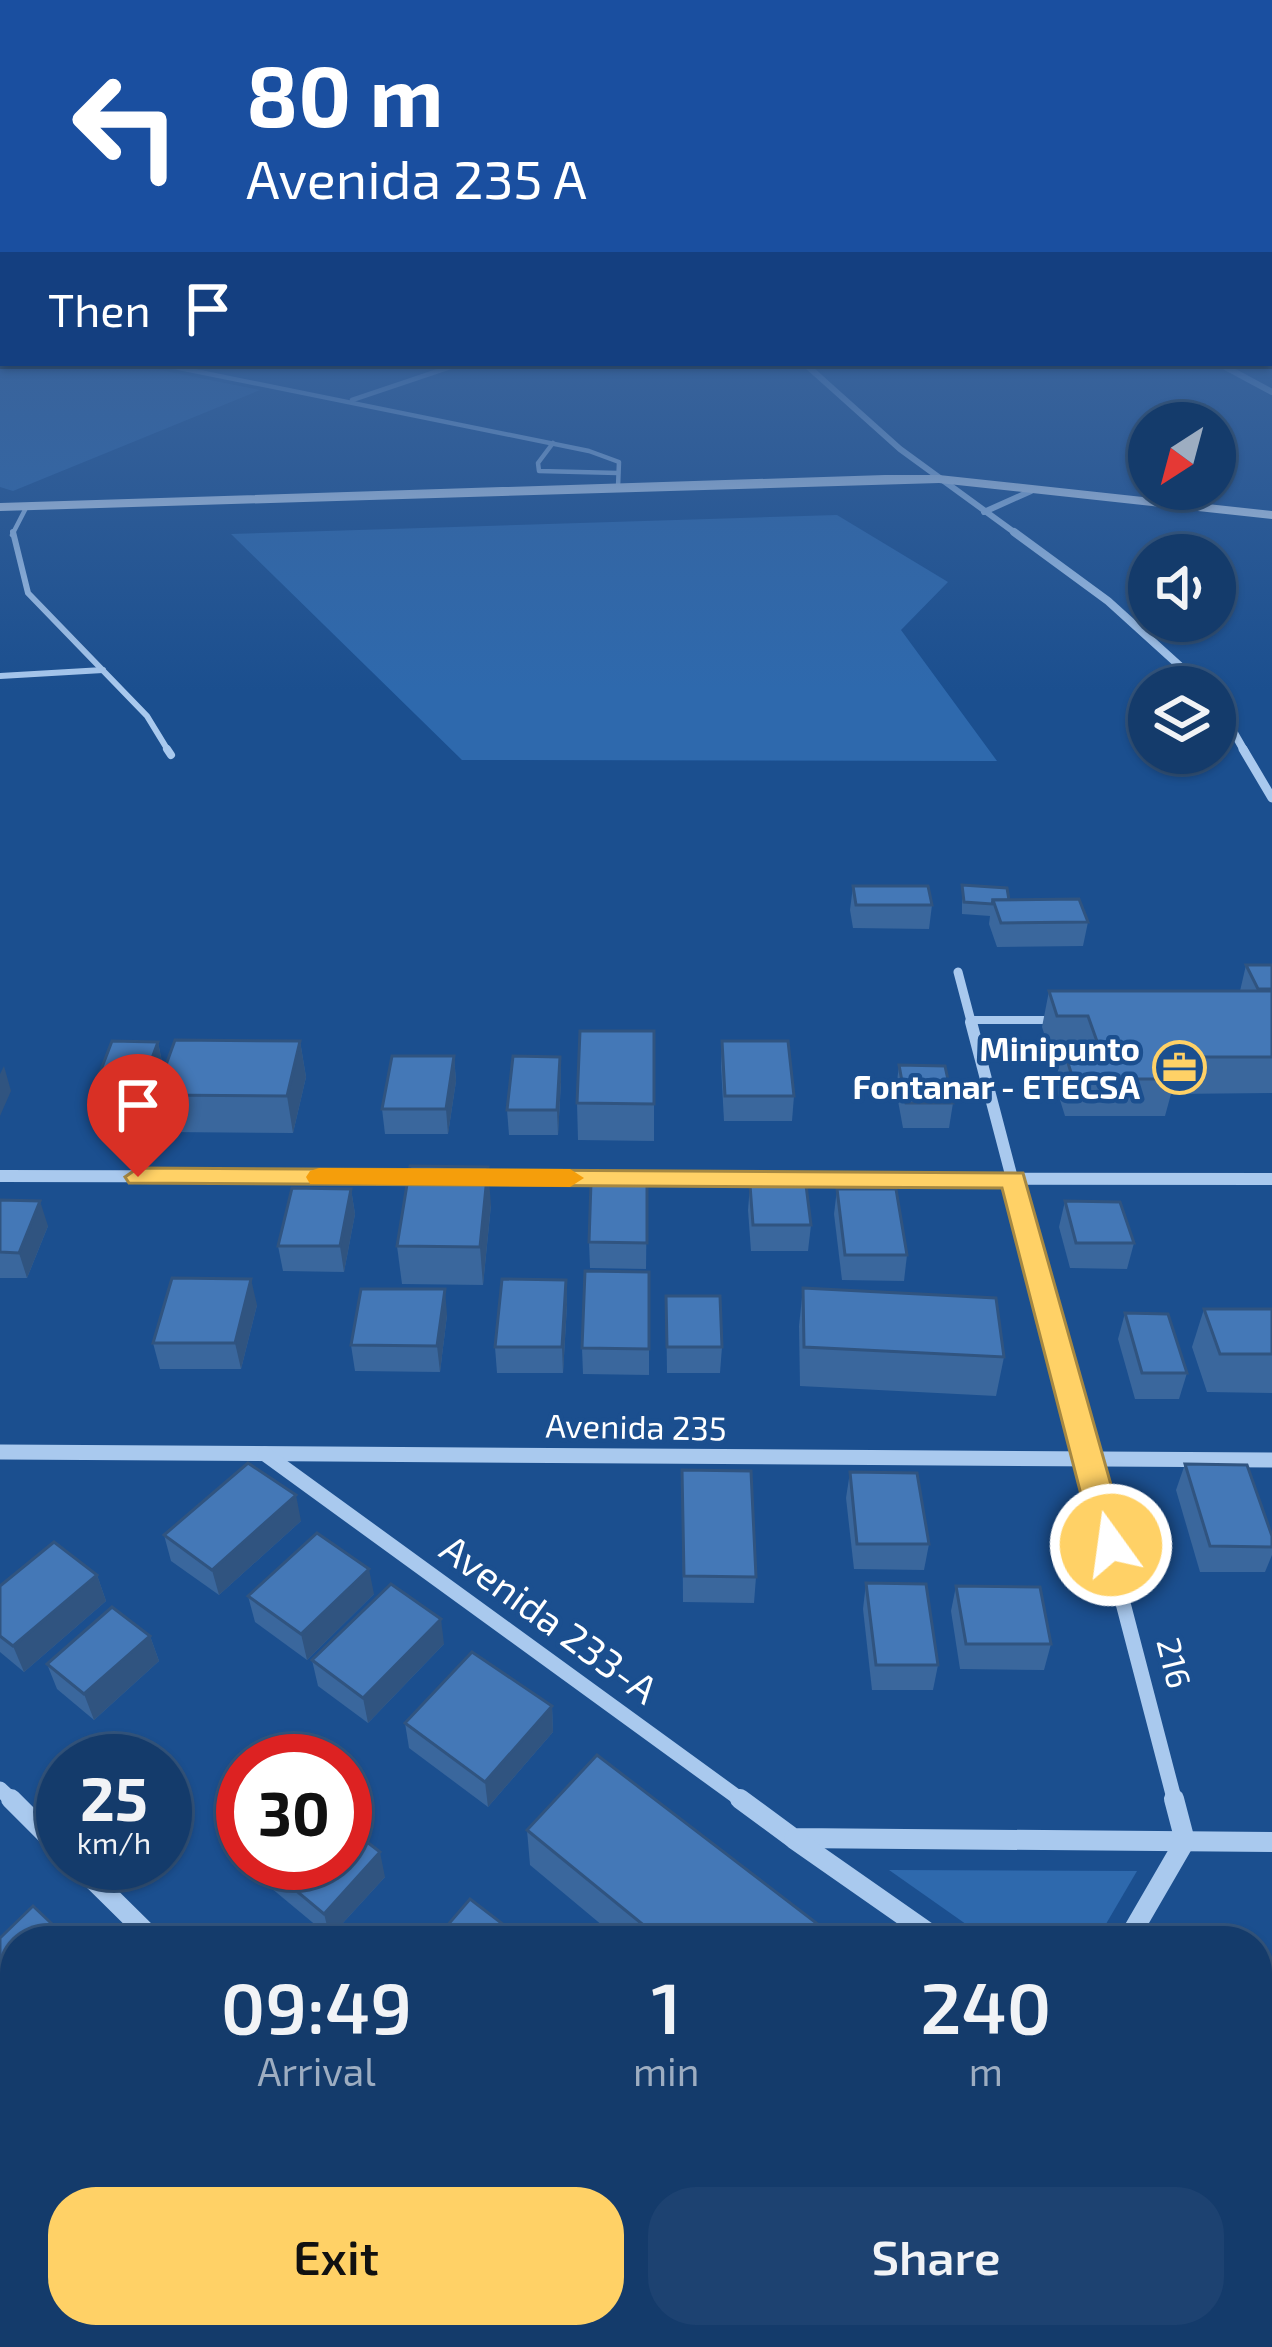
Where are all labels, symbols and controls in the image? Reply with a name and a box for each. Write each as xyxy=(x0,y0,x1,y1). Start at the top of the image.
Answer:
text: 80 m xyxy=(246,43,443,144)
icon: left xyxy=(48,48,204,204)
text: Avenida 235 A xyxy=(246,145,587,210)
icon: arrive xyxy=(175,276,241,342)
text: Then xyxy=(48,282,151,336)
north arrow xyxy=(1128,402,1236,510)
map controls xyxy=(1128,402,1236,774)
button: sound xyxy=(1128,534,1236,642)
button: layers xyxy=(1128,666,1236,774)
place label: Minipunto Fontanar - ETECSA xyxy=(852,1028,1140,1106)
office icon: Minipunto Fontanar - ETECSA xyxy=(1151,1040,1207,1096)
pin xyxy=(87,1054,189,1177)
icon: arrive xyxy=(105,1072,171,1138)
street label: Avenida 235 xyxy=(545,1404,727,1448)
position arrow xyxy=(1048,1482,1174,1608)
street label: Avenida 233-A xyxy=(432,1523,668,1712)
street label: 216 xyxy=(1149,1633,1200,1692)
speed limit sign: 30 xyxy=(216,1734,372,1890)
text: 25 xyxy=(80,1761,148,1833)
text: km/h xyxy=(77,1824,151,1860)
text: 09:49 xyxy=(221,1962,412,2048)
text: 1 xyxy=(651,1962,681,2048)
text: 240 xyxy=(920,1962,1051,2048)
text: Arrival xyxy=(257,2047,376,2094)
text: min xyxy=(633,2047,699,2094)
text: m xyxy=(969,2047,1003,2094)
button: Exit xyxy=(48,2187,624,2325)
button: Share xyxy=(648,2187,1224,2325)

